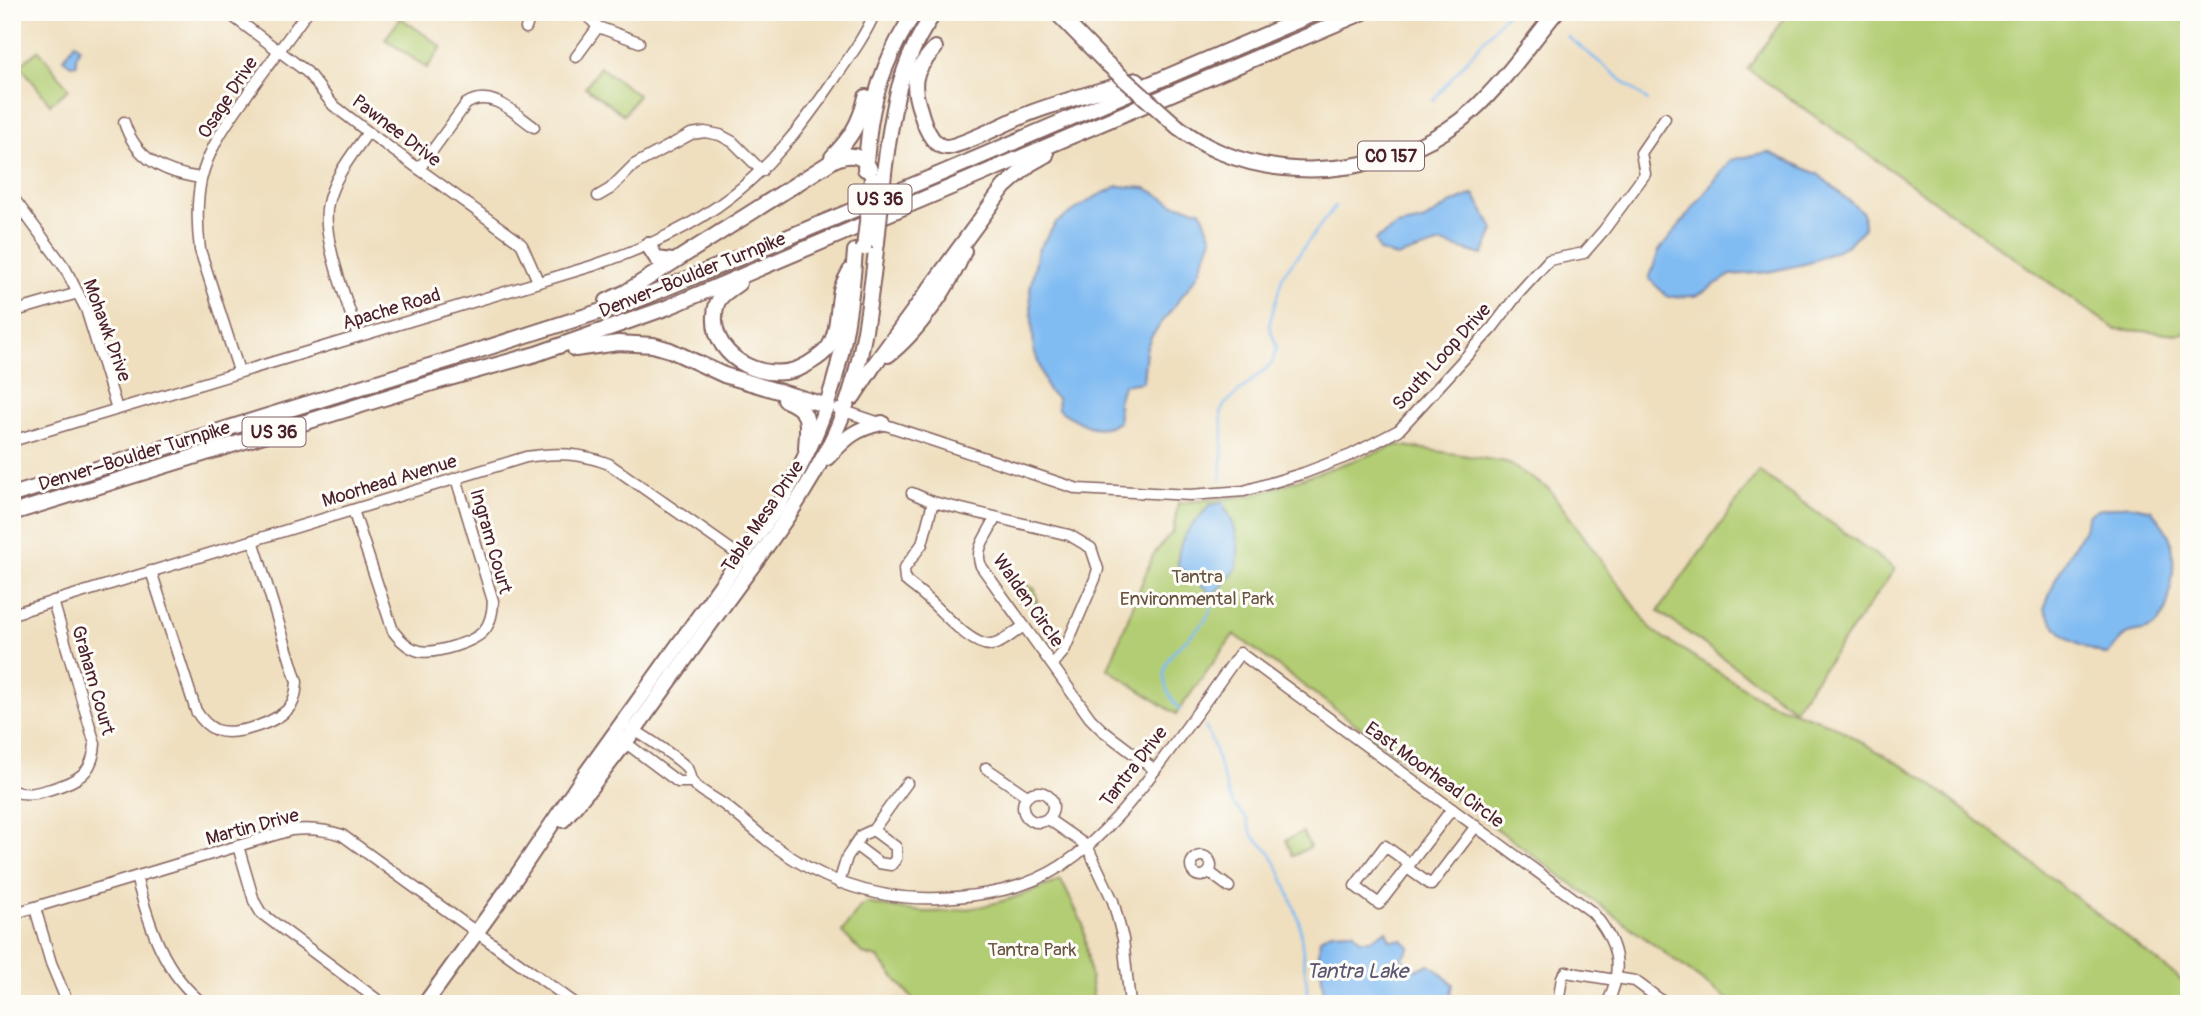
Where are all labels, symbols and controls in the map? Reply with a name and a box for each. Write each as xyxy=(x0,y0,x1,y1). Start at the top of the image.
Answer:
street label: Osage Drive xyxy=(192,51,264,143)
street label: Pawnee Drive xyxy=(347,89,446,173)
road number: CO 157 xyxy=(1358,141,1424,170)
road number: US 36 xyxy=(848,184,912,214)
street label: Denver–Boulder Turnpike xyxy=(596,226,790,323)
street label: Mohawk Drive xyxy=(77,276,137,385)
street label: Apache Road xyxy=(339,283,443,335)
street label: South Loop Drive xyxy=(1387,297,1497,415)
street label: Denver–Boulder Turnpike xyxy=(36,415,234,497)
road number: US 36 xyxy=(243,418,306,446)
street label: Moorhead Avenue xyxy=(319,449,460,513)
street label: Table Mesa Drive xyxy=(716,455,810,577)
street label: Ingram Court xyxy=(465,486,518,597)
street label: Walden Circle xyxy=(987,549,1069,652)
park label: Tantra Environmental Park xyxy=(1120,565,1274,611)
street label: Graham Court xyxy=(66,623,120,738)
street label: East Moorhead Circle xyxy=(1360,716,1509,834)
street label: Tantra Drive xyxy=(1095,721,1173,812)
street label: Martin Drive xyxy=(203,803,302,851)
park label: Tantra Park xyxy=(988,938,1077,962)
water label: Tantra Lake xyxy=(1306,958,1411,985)

